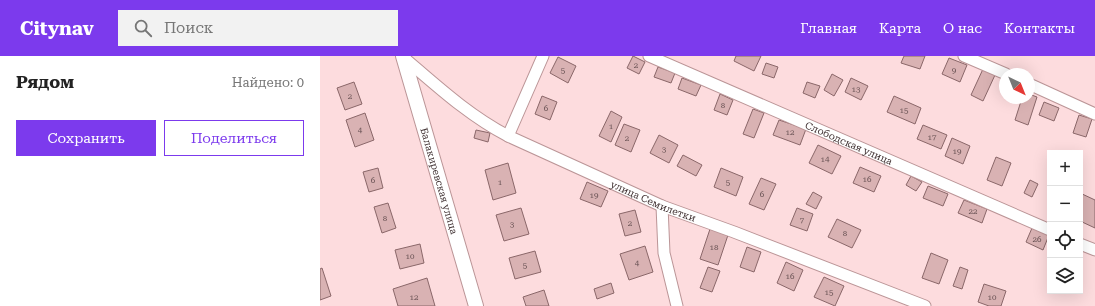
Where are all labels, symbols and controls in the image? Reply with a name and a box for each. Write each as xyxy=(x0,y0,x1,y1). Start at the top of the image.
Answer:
search box xyxy=(118,10,398,46)
text: Citynav xyxy=(20,17,94,40)
icon: search xyxy=(132,17,154,39)
text: Поиск xyxy=(164,19,213,37)
text: Главная xyxy=(800,20,857,36)
text: Карта xyxy=(879,20,921,36)
text: О нас xyxy=(943,20,982,36)
text: Контакты xyxy=(1004,20,1075,36)
house number: 2 xyxy=(634,61,639,70)
house number: 5 xyxy=(561,66,566,75)
house number: 9 xyxy=(952,66,957,75)
north arrow xyxy=(999,68,1035,104)
text: Рядом xyxy=(16,72,74,92)
text: Найдено: 0 xyxy=(232,75,304,90)
house number: 13 xyxy=(852,85,861,94)
house number: 2 xyxy=(348,92,353,101)
house number: 8 xyxy=(721,101,726,110)
house number: 6 xyxy=(544,104,549,113)
house number: 15 xyxy=(900,106,909,115)
street label: Слободская улица xyxy=(803,119,895,167)
button: Сохранить xyxy=(16,120,156,156)
button: Поделиться xyxy=(164,120,304,156)
house number: 1 xyxy=(609,122,614,131)
house number: 4 xyxy=(358,126,363,135)
street label: Балакиревская улица xyxy=(418,126,460,236)
house number: 12 xyxy=(786,128,795,137)
house number: 17 xyxy=(928,133,937,142)
house number: 2 xyxy=(625,134,630,143)
house number: 3 xyxy=(662,145,667,154)
house number: 19 xyxy=(953,147,962,156)
map controls xyxy=(1047,150,1083,294)
button: + xyxy=(1047,150,1083,186)
house number: 14 xyxy=(821,155,830,164)
house number: 16 xyxy=(863,175,872,184)
house number: 6 xyxy=(371,176,376,185)
house number: 1 xyxy=(498,178,503,187)
street label: улица Семилетки xyxy=(609,178,698,224)
house number: 5 xyxy=(726,178,731,187)
button: − xyxy=(1047,186,1083,222)
house number: 6 xyxy=(760,190,765,199)
house number: 19 xyxy=(590,191,599,200)
house number: 22 xyxy=(969,207,978,216)
house number: 8 xyxy=(383,214,388,223)
house number: 7 xyxy=(800,216,805,225)
house number: 2 xyxy=(628,219,633,228)
house number: 3 xyxy=(510,220,515,229)
button: locate xyxy=(1047,222,1083,258)
house number: 8 xyxy=(843,229,848,238)
house number: 26 xyxy=(1033,235,1042,244)
house number: 18 xyxy=(710,243,719,252)
house number: 10 xyxy=(406,252,415,261)
button: layers xyxy=(1047,258,1083,294)
house number: 4 xyxy=(635,259,640,268)
house number: 5 xyxy=(523,261,528,270)
house number: 16 xyxy=(786,272,795,281)
house number: 15 xyxy=(825,288,834,297)
house number: 12 xyxy=(410,293,419,302)
house number: 10 xyxy=(988,293,997,302)

